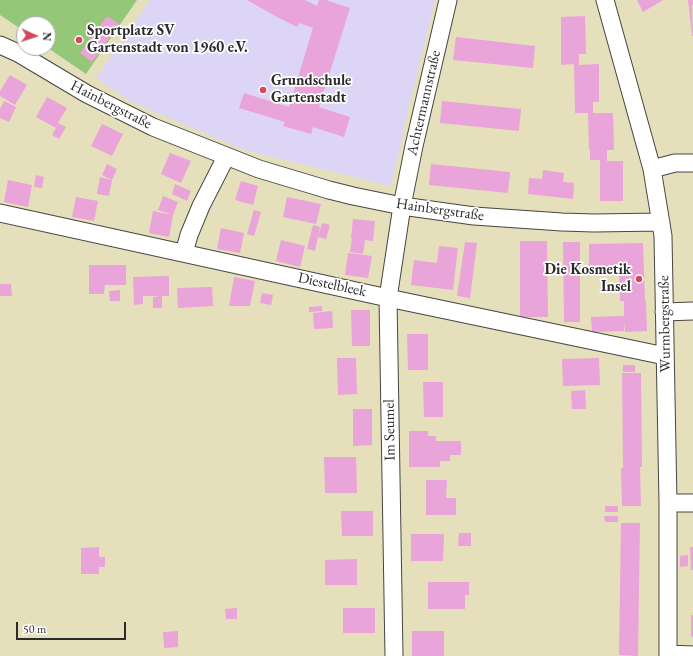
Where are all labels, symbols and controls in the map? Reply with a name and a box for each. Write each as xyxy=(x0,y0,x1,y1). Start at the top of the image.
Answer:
north arrow xyxy=(16,16,56,56)
place label: Sportplatz SV Gartenstadt von 1960 e.V. xyxy=(87,22,248,57)
text: N xyxy=(40,32,54,41)
marker: Sportplatz SV Gartenstadt von 1960 e.V. xyxy=(74,35,84,45)
street label: Achtermannstraße xyxy=(403,49,445,157)
place label: Grundschule Gartenstadt xyxy=(271,72,351,107)
street label: Hainbergstraße xyxy=(67,77,155,133)
marker: Grundschule Gartenstadt xyxy=(258,85,268,95)
street label: Hainbergstraße xyxy=(395,195,485,225)
place label: Die Kosmetik Insel xyxy=(545,261,631,296)
street label: Diestelbleek xyxy=(296,269,368,301)
marker: Die Kosmetik Insel xyxy=(634,274,644,284)
street label: Wurmbergstraße xyxy=(655,275,675,373)
street label: Im Seumel xyxy=(380,399,400,461)
scale bar xyxy=(18,614,128,640)
text: 50 m xyxy=(23,621,46,637)

